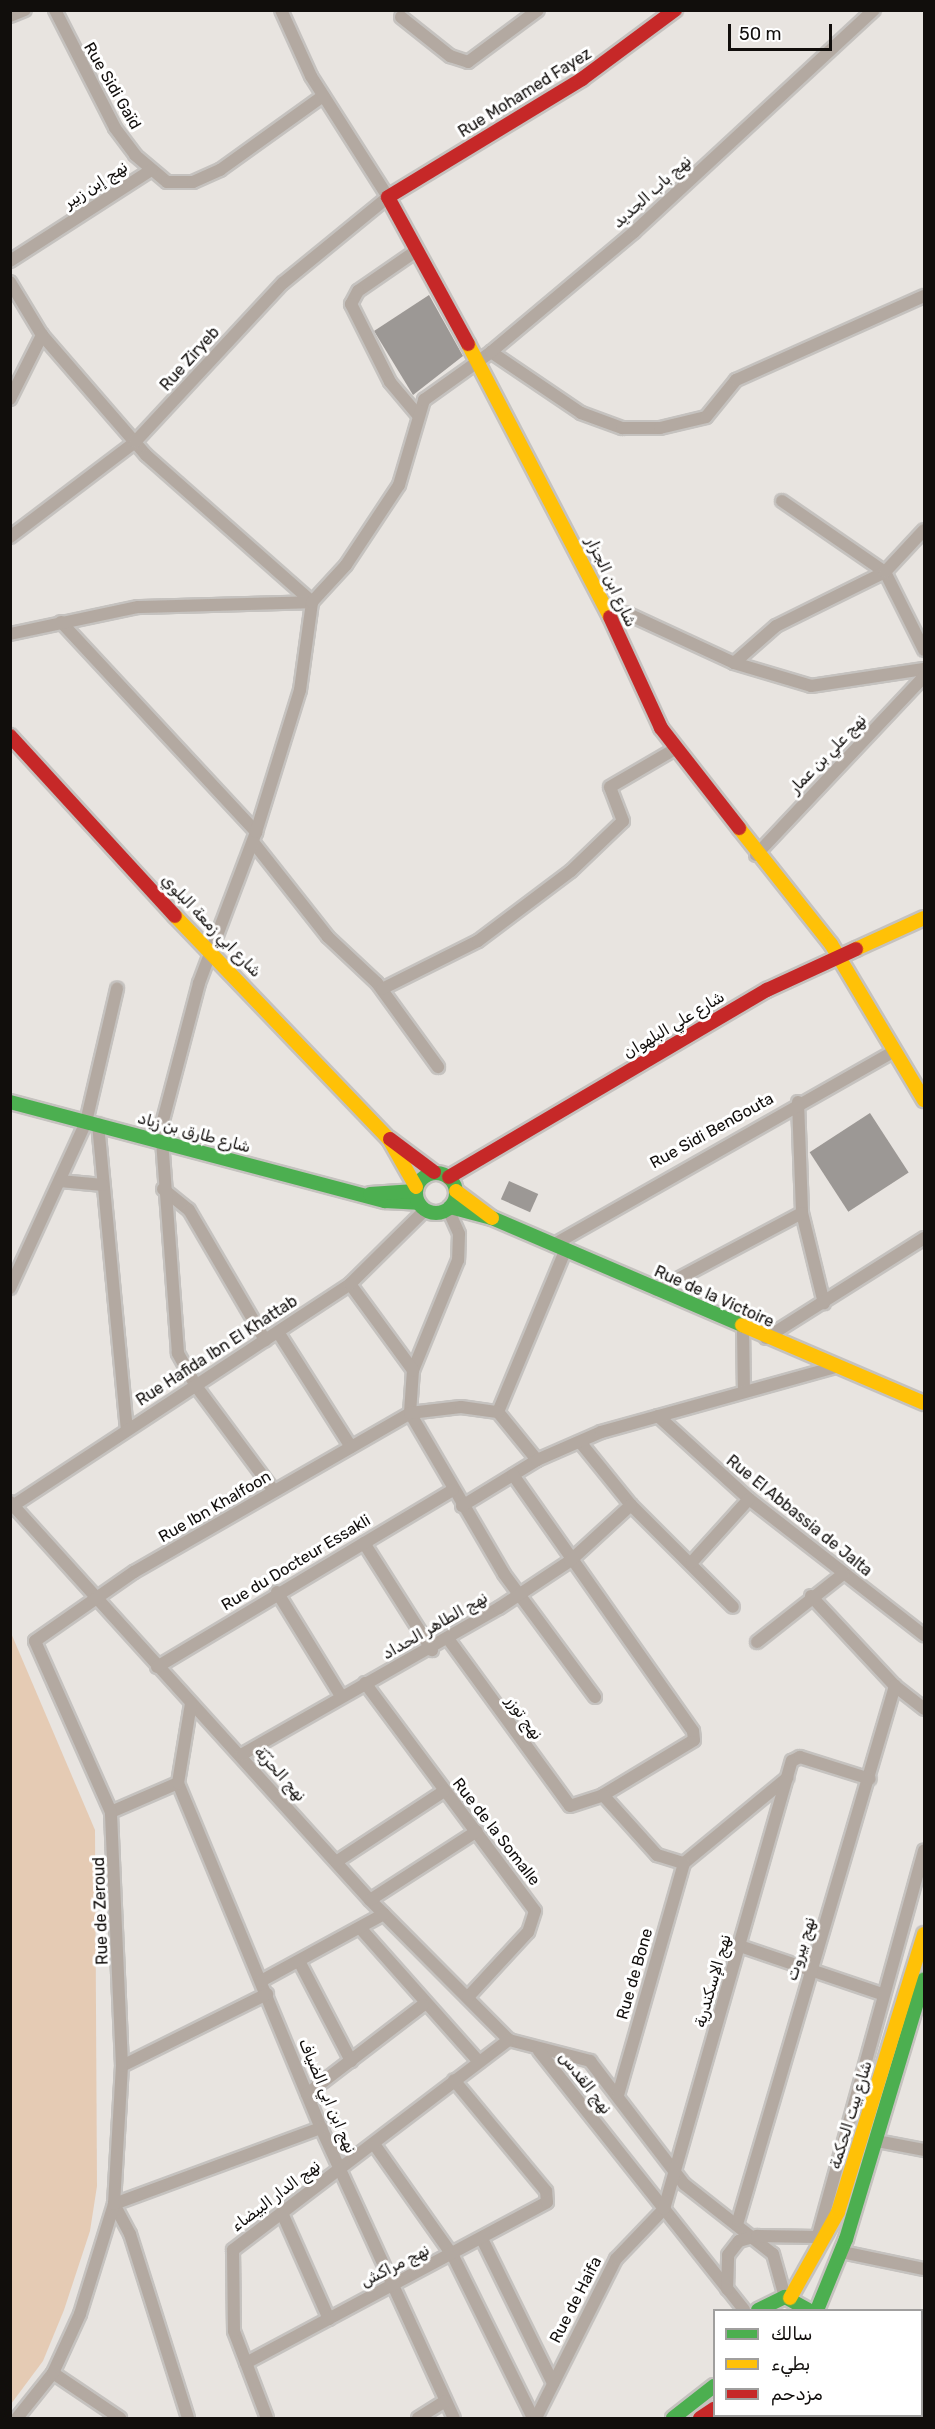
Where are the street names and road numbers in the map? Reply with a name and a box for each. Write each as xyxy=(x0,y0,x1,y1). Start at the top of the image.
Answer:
street label: Rue Sidi Gaïd xyxy=(79,39,145,133)
street label: Rue Mohamed Fayez xyxy=(455,44,595,142)
street label: نهج باب الجديد xyxy=(609,152,695,232)
street label: نهج إبن زبير xyxy=(60,157,132,213)
street label: Rue Ziryeb xyxy=(156,323,224,395)
street label: شارع ابن الجزار xyxy=(582,534,640,630)
street label: نهج علي بن عمار xyxy=(785,710,871,798)
street label: شارع ابي زمعة البلوي xyxy=(157,871,265,981)
street label: شارع علي البلهوان xyxy=(620,987,728,1063)
street label: Rue Sidi BenGouta xyxy=(647,1089,777,1173)
street label: شارع طارق بن زياد xyxy=(135,1109,253,1157)
street label: Rue de la Victoire xyxy=(651,1262,777,1332)
street label: Rue Hafida Ibn El Khattab xyxy=(133,1292,301,1410)
street label: Rue El Abbassia de Jalta xyxy=(722,1451,876,1581)
street label: Rue Ibn Khalfoon xyxy=(155,1467,275,1547)
street label: Rue du Docteur Essakli xyxy=(218,1511,374,1615)
street label: نهج الطاهر الحداد xyxy=(379,1588,491,1664)
street label: نهج توزر xyxy=(502,1692,546,1744)
street label: نهج الحرّيّة xyxy=(250,1743,310,1805)
street label: Rue de la Somalle xyxy=(448,1774,544,1890)
street label: Rue de Zeroud xyxy=(90,1857,112,1965)
street label: نهج بيروت xyxy=(782,1915,820,1983)
street label: Rue de Bone xyxy=(613,1926,657,2022)
street label: نهج الإسكندرية xyxy=(691,1932,735,2030)
street label: نهج ابن ابي الضياف xyxy=(294,2036,360,2156)
street label: نهج القدس xyxy=(555,2048,615,2118)
street label: شارع بيت الحكمة xyxy=(825,2059,877,2171)
street label: نهج الدار البيضاء xyxy=(228,2156,324,2236)
street label: نهج مراكش xyxy=(357,2240,433,2292)
street label: Rue de Haifa xyxy=(546,2254,606,2346)

